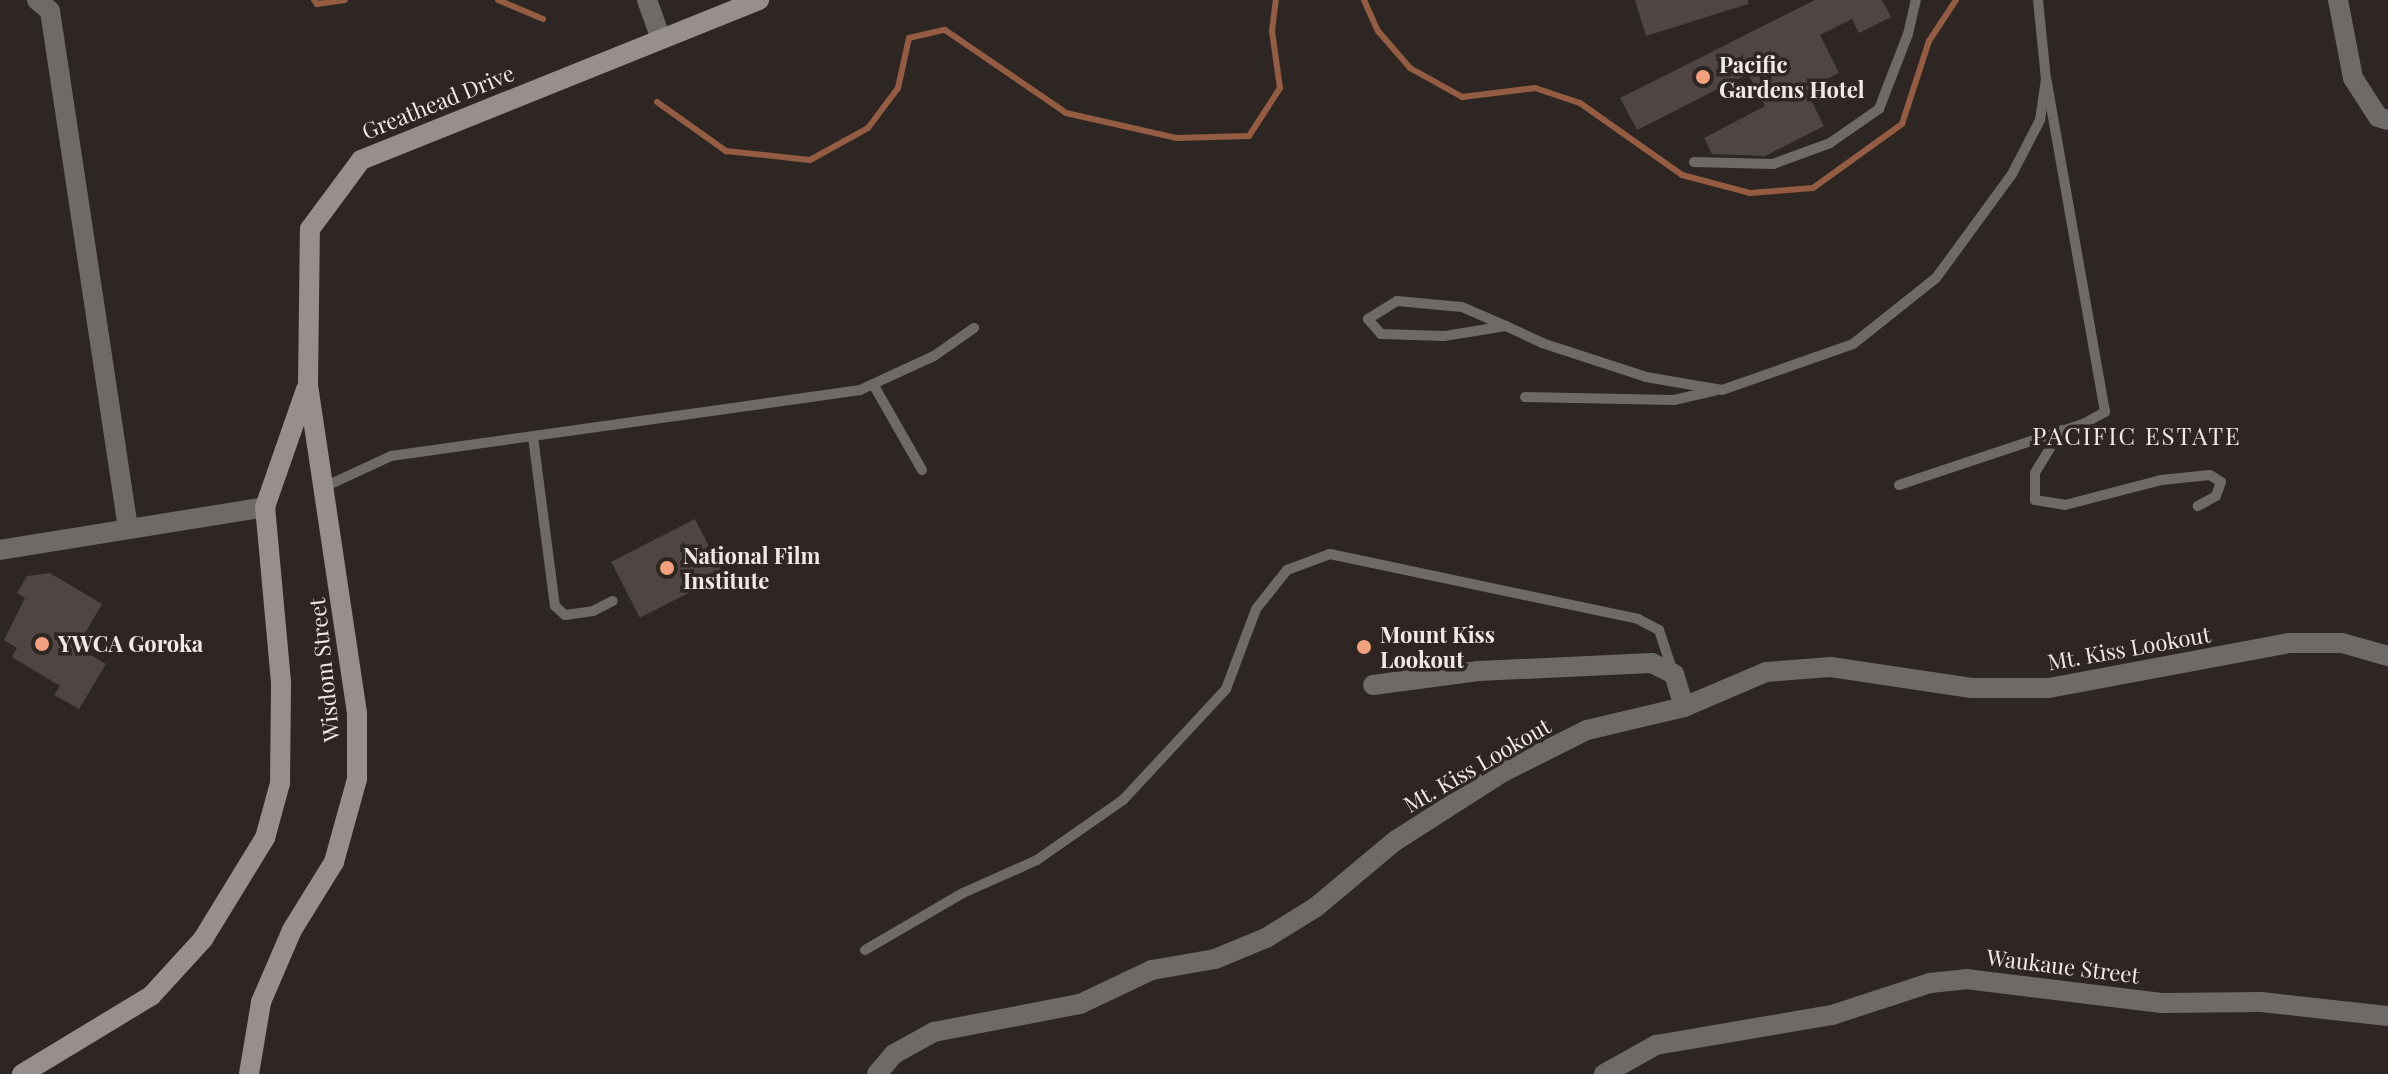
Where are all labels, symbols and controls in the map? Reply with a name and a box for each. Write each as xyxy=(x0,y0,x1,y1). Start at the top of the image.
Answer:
place label: Pacific Gardens Hotel xyxy=(1719,51,1865,102)
street label: Greathead Drive xyxy=(358,59,518,145)
marker: Pacific Gardens Hotel xyxy=(1694,68,1712,86)
district label: PACIFIC ESTATE xyxy=(2032,422,2242,450)
place label: National Film Institute xyxy=(683,542,821,594)
marker: National Film Institute xyxy=(658,559,676,577)
street label: Wisdom Street xyxy=(303,597,345,743)
place label: Mount Kiss Lookout xyxy=(1380,621,1495,672)
street label: Mt. Kiss Lookout xyxy=(2046,621,2212,675)
place label: YWCA Goroka xyxy=(58,631,203,657)
marker: YWCA Goroka xyxy=(33,635,51,653)
marker: Mount Kiss Lookout xyxy=(1355,638,1373,656)
street label: Mt. Kiss Lookout xyxy=(1399,712,1555,818)
street label: Waukaue Street xyxy=(1985,944,2141,988)

